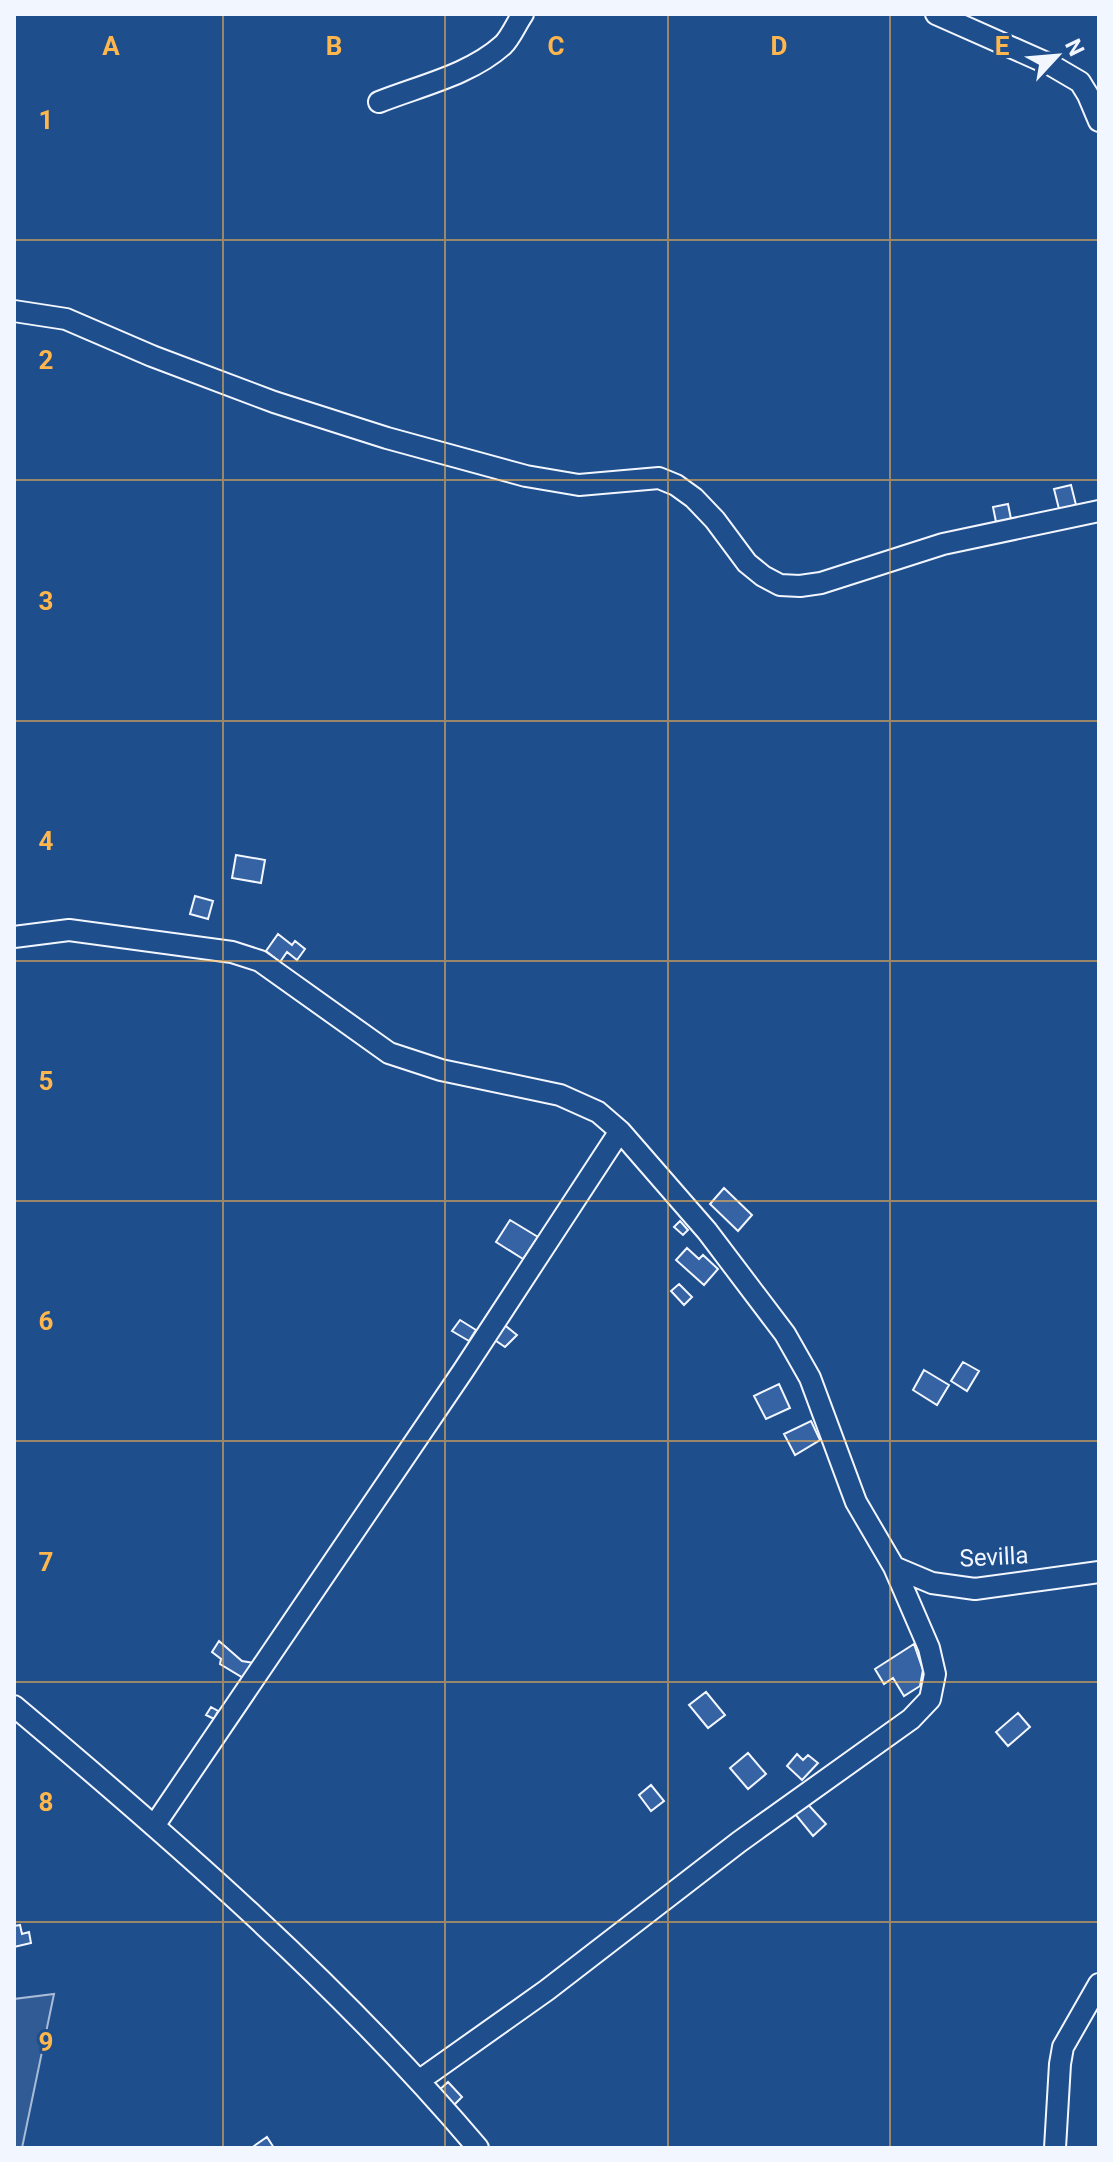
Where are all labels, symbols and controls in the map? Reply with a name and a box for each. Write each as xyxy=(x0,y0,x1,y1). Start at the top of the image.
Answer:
north arrow xyxy=(1017,16,1097,96)
text: A xyxy=(102,31,120,61)
text: B xyxy=(326,31,342,61)
text: C xyxy=(547,31,565,61)
text: D xyxy=(771,31,787,61)
text: E xyxy=(995,31,1010,61)
text: N xyxy=(1060,35,1089,60)
text: 1 xyxy=(39,105,53,135)
text: 2 xyxy=(39,345,53,375)
text: 3 xyxy=(39,586,53,616)
text: 4 xyxy=(39,826,54,856)
text: 5 xyxy=(39,1066,53,1096)
text: 6 xyxy=(39,1306,54,1336)
street label: Sevilla xyxy=(959,1541,1029,1573)
text: 7 xyxy=(39,1547,53,1577)
text: 8 xyxy=(39,1787,53,1817)
text: 9 xyxy=(39,2027,53,2057)

